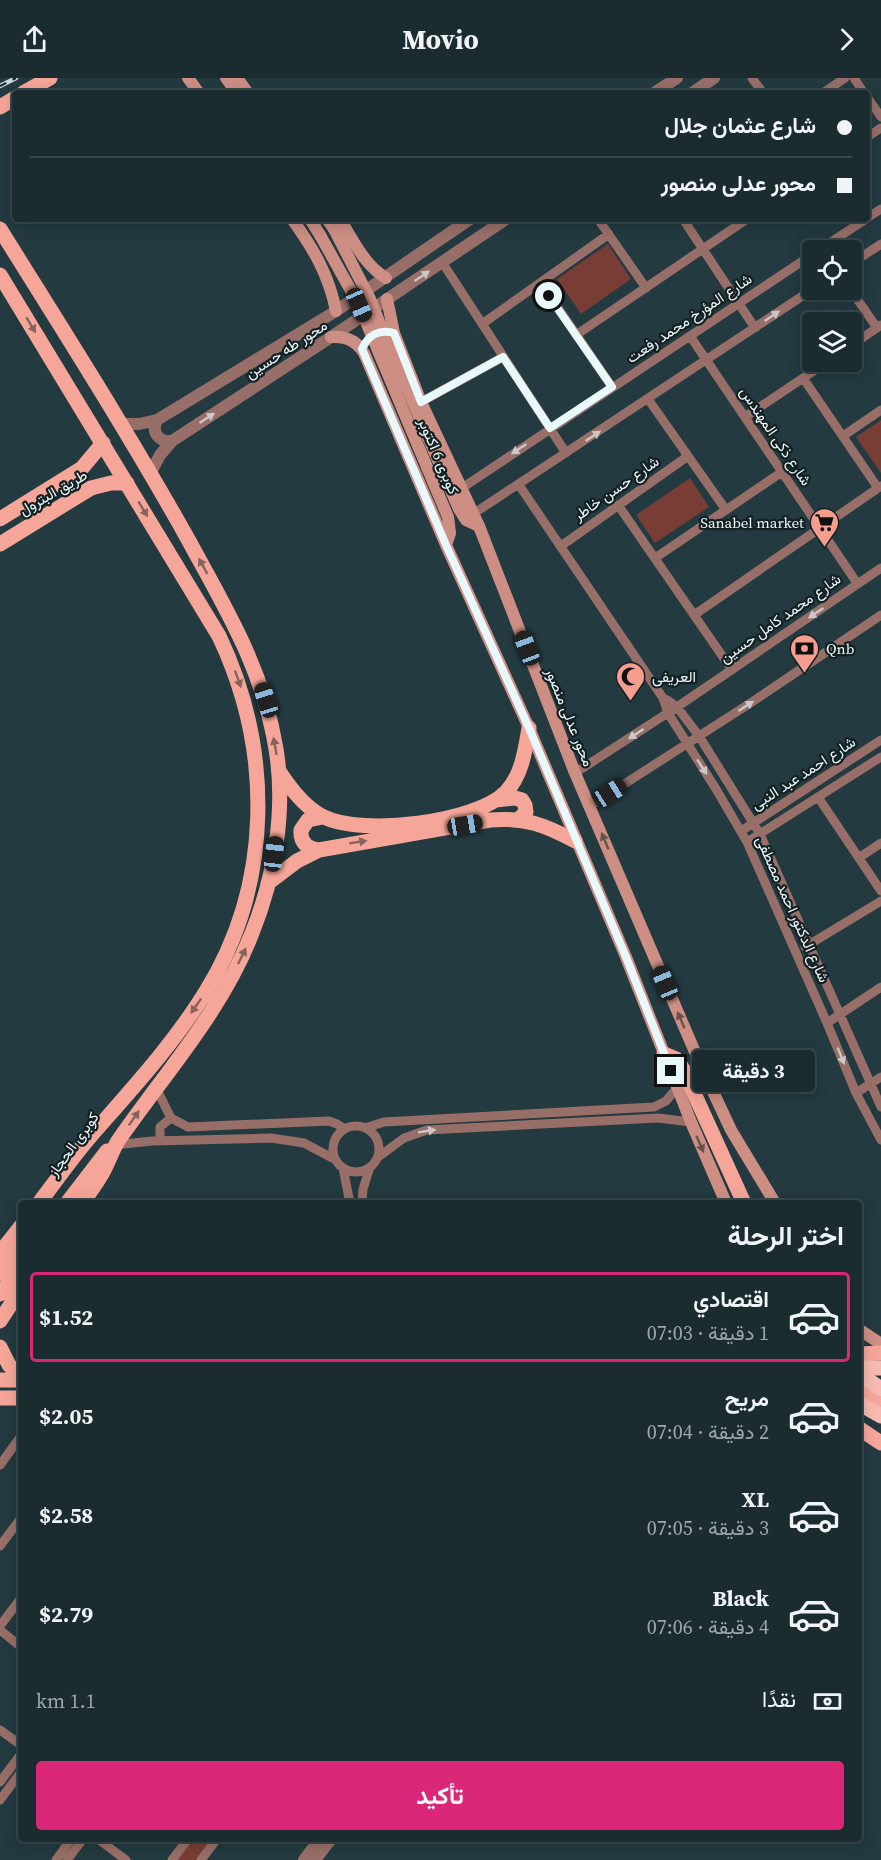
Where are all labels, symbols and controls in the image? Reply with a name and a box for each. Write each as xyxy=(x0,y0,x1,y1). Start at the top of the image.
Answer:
text: Movio xyxy=(402,21,479,58)
icon: share xyxy=(18,23,51,56)
icon: forward xyxy=(830,23,863,56)
text: شارع عثمان جلال xyxy=(664,110,816,140)
text: محور عدلى منصور xyxy=(661,168,816,198)
map controls xyxy=(802,240,862,372)
button: locate xyxy=(802,240,862,300)
street label: شارع المؤرخ محمد رفعت xyxy=(622,268,757,369)
one-way arrow xyxy=(414,271,430,282)
route start xyxy=(535,282,562,309)
car xyxy=(343,285,375,325)
one-way arrow xyxy=(764,310,780,322)
button: layers xyxy=(802,312,862,372)
street label: محور طه حسين xyxy=(241,315,331,383)
one-way arrow xyxy=(25,317,36,333)
street label: شارع ذكى المهندس xyxy=(734,382,817,490)
one-way arrow xyxy=(199,413,215,424)
street label: كوبرى 6 اكتوبر xyxy=(413,414,465,498)
one-way arrow xyxy=(584,430,600,442)
one-way arrow xyxy=(511,443,527,454)
street label: شارع حسن خاطر xyxy=(568,451,664,527)
street label: طريق البترول xyxy=(15,464,91,520)
one-way arrow xyxy=(138,501,148,518)
supermarket icon: Sanabel market xyxy=(809,506,841,548)
place label: Sanabel market xyxy=(700,512,804,533)
one-way arrow xyxy=(198,557,208,574)
street label: شارع محمد كامل حسين xyxy=(715,568,846,669)
one-way arrow xyxy=(808,607,824,619)
car xyxy=(512,628,542,668)
bank icon: Qnb xyxy=(789,632,821,674)
place label: Qnb xyxy=(826,638,854,659)
mosque icon: العريفى xyxy=(615,660,647,702)
street label: محور عدلى منصور xyxy=(540,664,599,769)
place label: العريفى xyxy=(652,666,696,687)
one-way arrow xyxy=(233,670,243,688)
car xyxy=(252,680,280,720)
one-way arrow xyxy=(737,700,753,712)
one-way arrow xyxy=(628,728,645,739)
street label: شارع احمد عبد النبى xyxy=(747,731,860,816)
one-way arrow xyxy=(270,736,279,755)
one-way arrow xyxy=(696,758,708,774)
car xyxy=(590,776,630,810)
car xyxy=(446,813,484,837)
one-way arrow xyxy=(600,832,609,850)
street label: شارع الدكتور احمد مصطفى xyxy=(750,832,835,986)
car xyxy=(263,835,285,873)
one-way arrow xyxy=(348,837,367,846)
one-way arrow xyxy=(238,947,247,964)
car xyxy=(650,963,680,1003)
one-way arrow xyxy=(190,998,202,1014)
one-way arrow xyxy=(677,1012,686,1029)
one-way arrow xyxy=(836,1047,846,1065)
callout: 3 دقيقة xyxy=(692,1050,815,1092)
route end xyxy=(657,1057,684,1084)
text: 3 دقيقة xyxy=(722,1057,785,1085)
street label: كوبرى الحجاز xyxy=(42,1107,104,1181)
one-way arrow xyxy=(128,1110,140,1125)
one-way arrow xyxy=(418,1126,437,1135)
one-way arrow xyxy=(696,1135,705,1153)
text: اختر الرحلة xyxy=(727,1217,844,1254)
text: اقتصادي xyxy=(693,1284,769,1314)
icon: car xyxy=(787,1290,841,1344)
text: $1.52 xyxy=(39,1302,93,1332)
text: 1 دقيقة · 07:03 xyxy=(647,1319,769,1347)
text: مريح xyxy=(725,1383,769,1413)
icon: car xyxy=(787,1389,841,1443)
text: $2.05 xyxy=(39,1401,93,1431)
text: 2 دقيقة · 07:04 xyxy=(647,1418,769,1446)
text: XL xyxy=(742,1484,769,1514)
icon: car xyxy=(787,1488,841,1542)
text: $2.58 xyxy=(39,1500,93,1530)
text: 3 دقيقة · 07:05 xyxy=(647,1514,769,1542)
text: Black xyxy=(712,1583,769,1613)
icon: car xyxy=(787,1587,841,1641)
text: $2.79 xyxy=(39,1599,93,1629)
text: 4 دقيقة · 07:06 xyxy=(647,1613,769,1641)
text: نقدًا xyxy=(762,1684,796,1714)
icon: cash xyxy=(811,1685,844,1718)
text: 1.1 km xyxy=(36,1687,96,1715)
button: تأكيد xyxy=(36,1761,844,1830)

